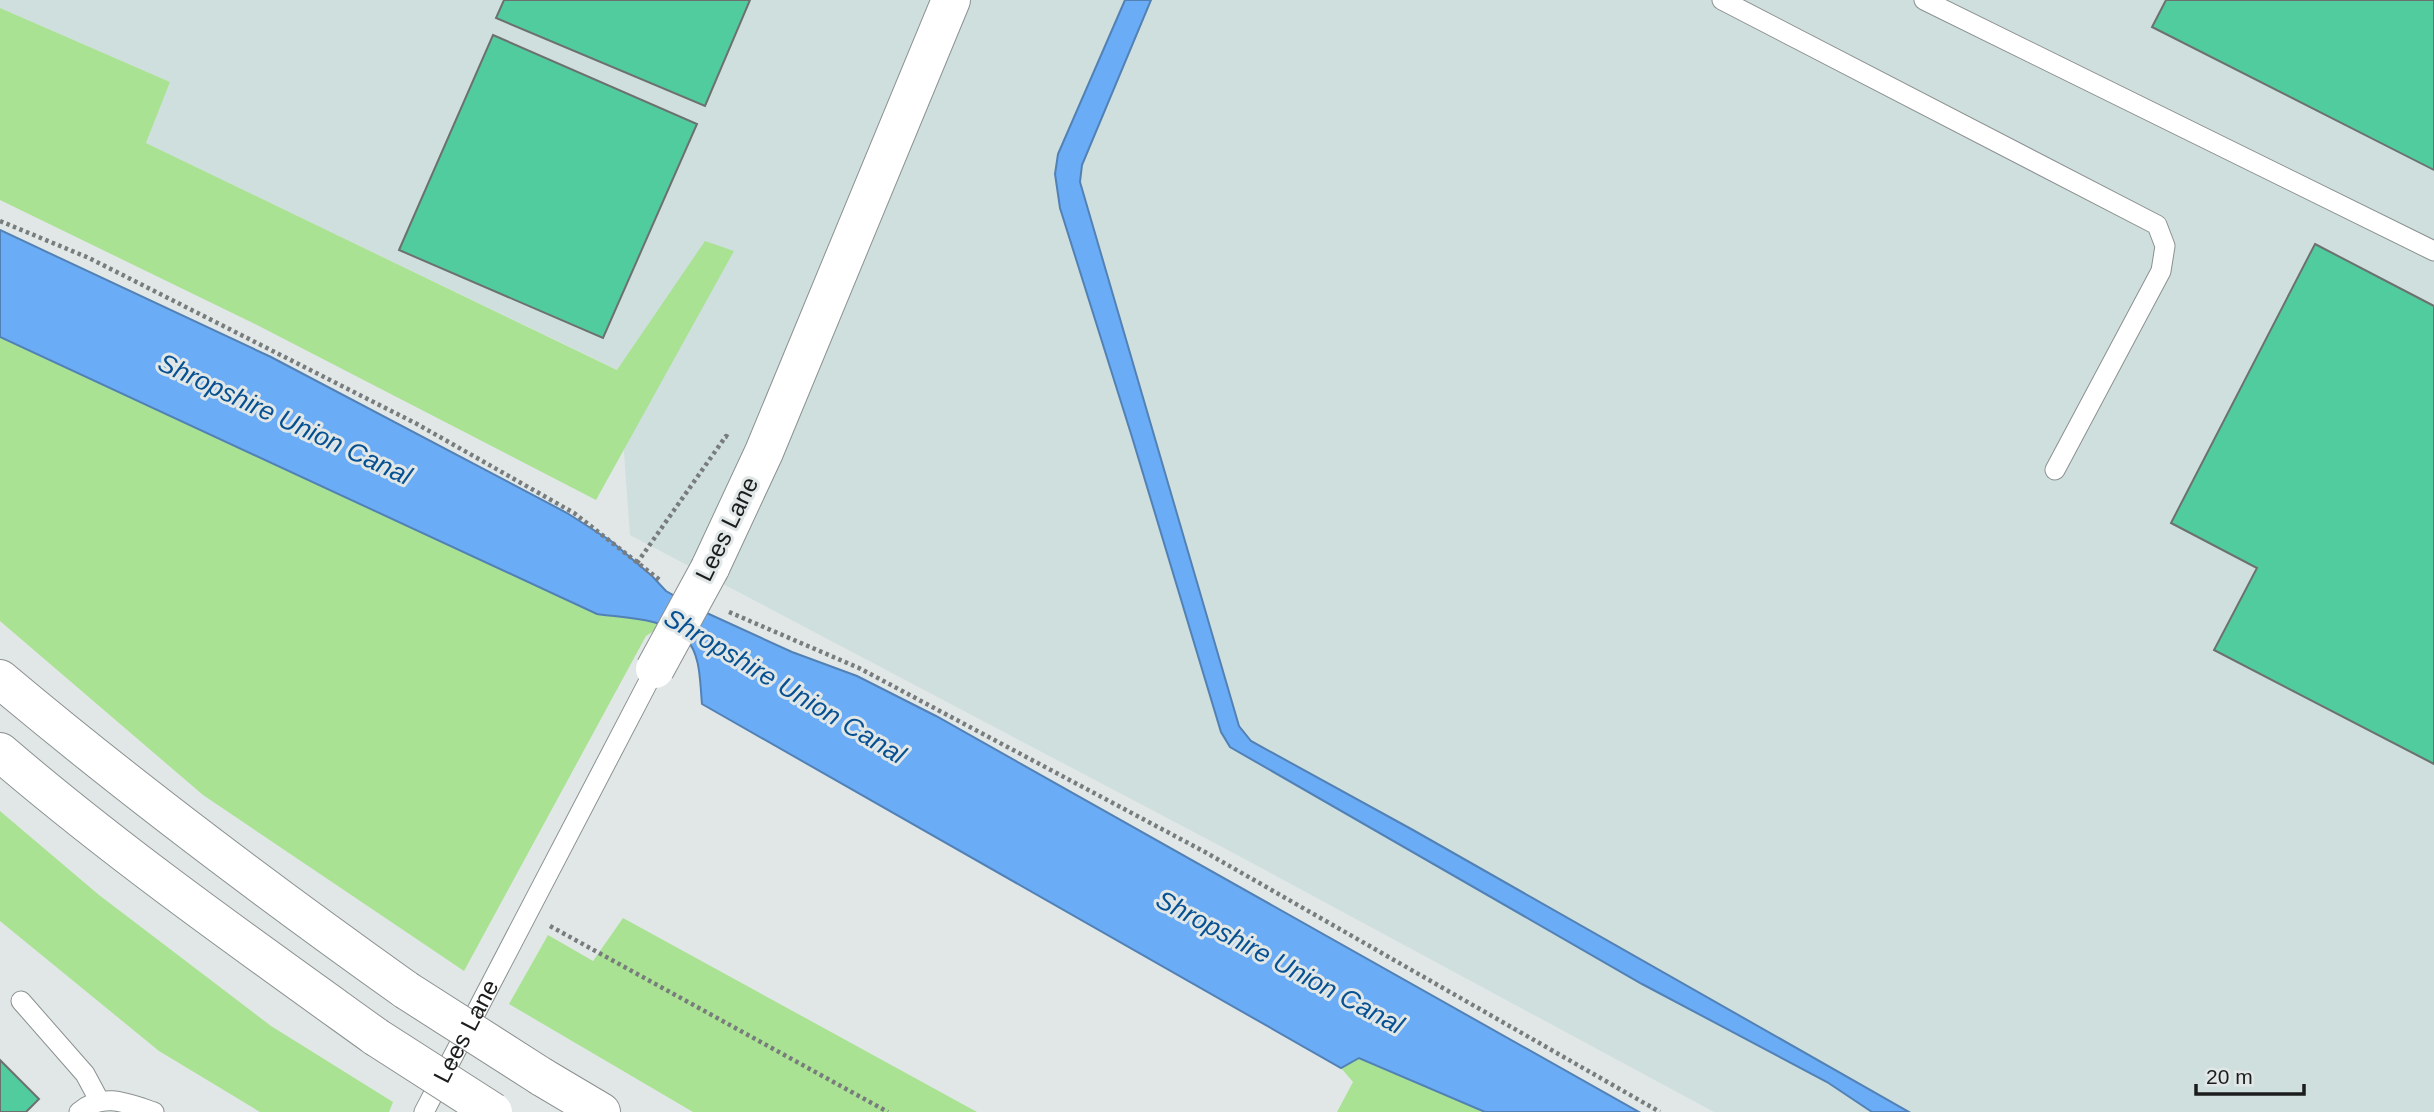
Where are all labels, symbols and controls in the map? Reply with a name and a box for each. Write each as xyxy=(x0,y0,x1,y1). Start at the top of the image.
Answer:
water label: Shropshire Union Canal xyxy=(154,347,418,491)
street label: Lees Lane xyxy=(690,472,763,585)
water label: Shropshire Union Canal xyxy=(659,602,912,771)
water label: Shropshire Union Canal xyxy=(1151,884,1410,1041)
street label: Lees Lane xyxy=(428,975,504,1087)
scale bar xyxy=(2196,1052,2304,1096)
text: 20 m xyxy=(2206,1065,2253,1088)

